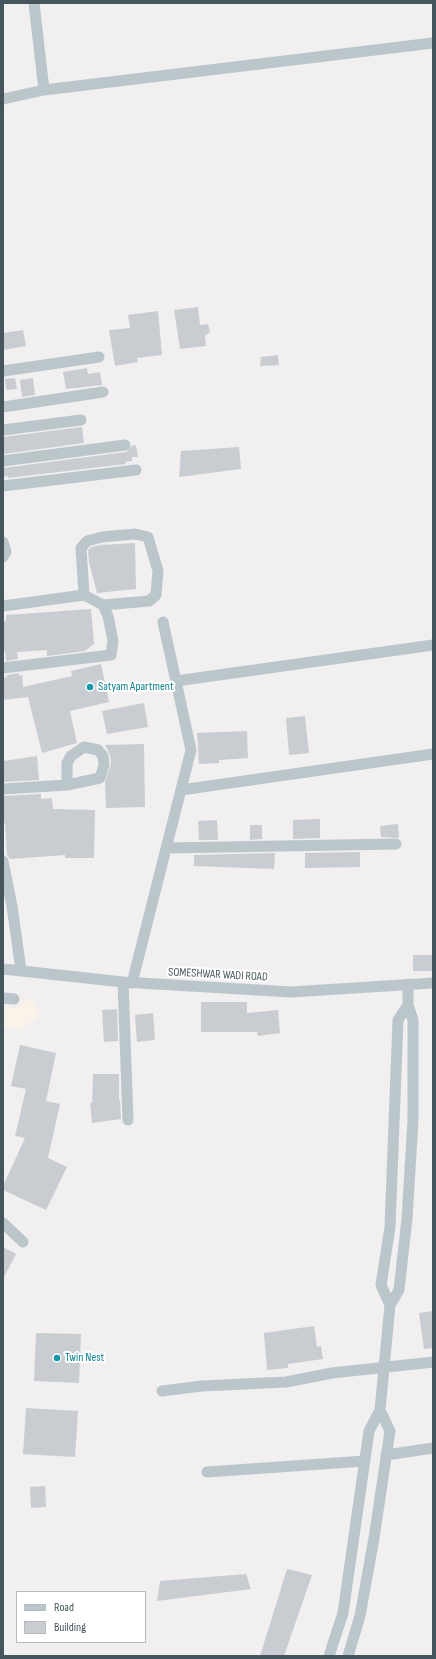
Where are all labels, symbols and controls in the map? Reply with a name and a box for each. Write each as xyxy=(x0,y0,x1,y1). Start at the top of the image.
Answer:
place label: Satyam Apartment xyxy=(98,680,174,694)
marker: Satyam Apartment xyxy=(85,682,95,692)
street label: SOMESHWAR WADI ROAD xyxy=(168,965,268,985)
place label: Twin Nest xyxy=(65,1351,104,1365)
marker: Twin Nest xyxy=(52,1353,62,1363)
legend xyxy=(16,1591,146,1643)
text: Road xyxy=(54,1600,74,1615)
text: Building xyxy=(54,1620,86,1635)

